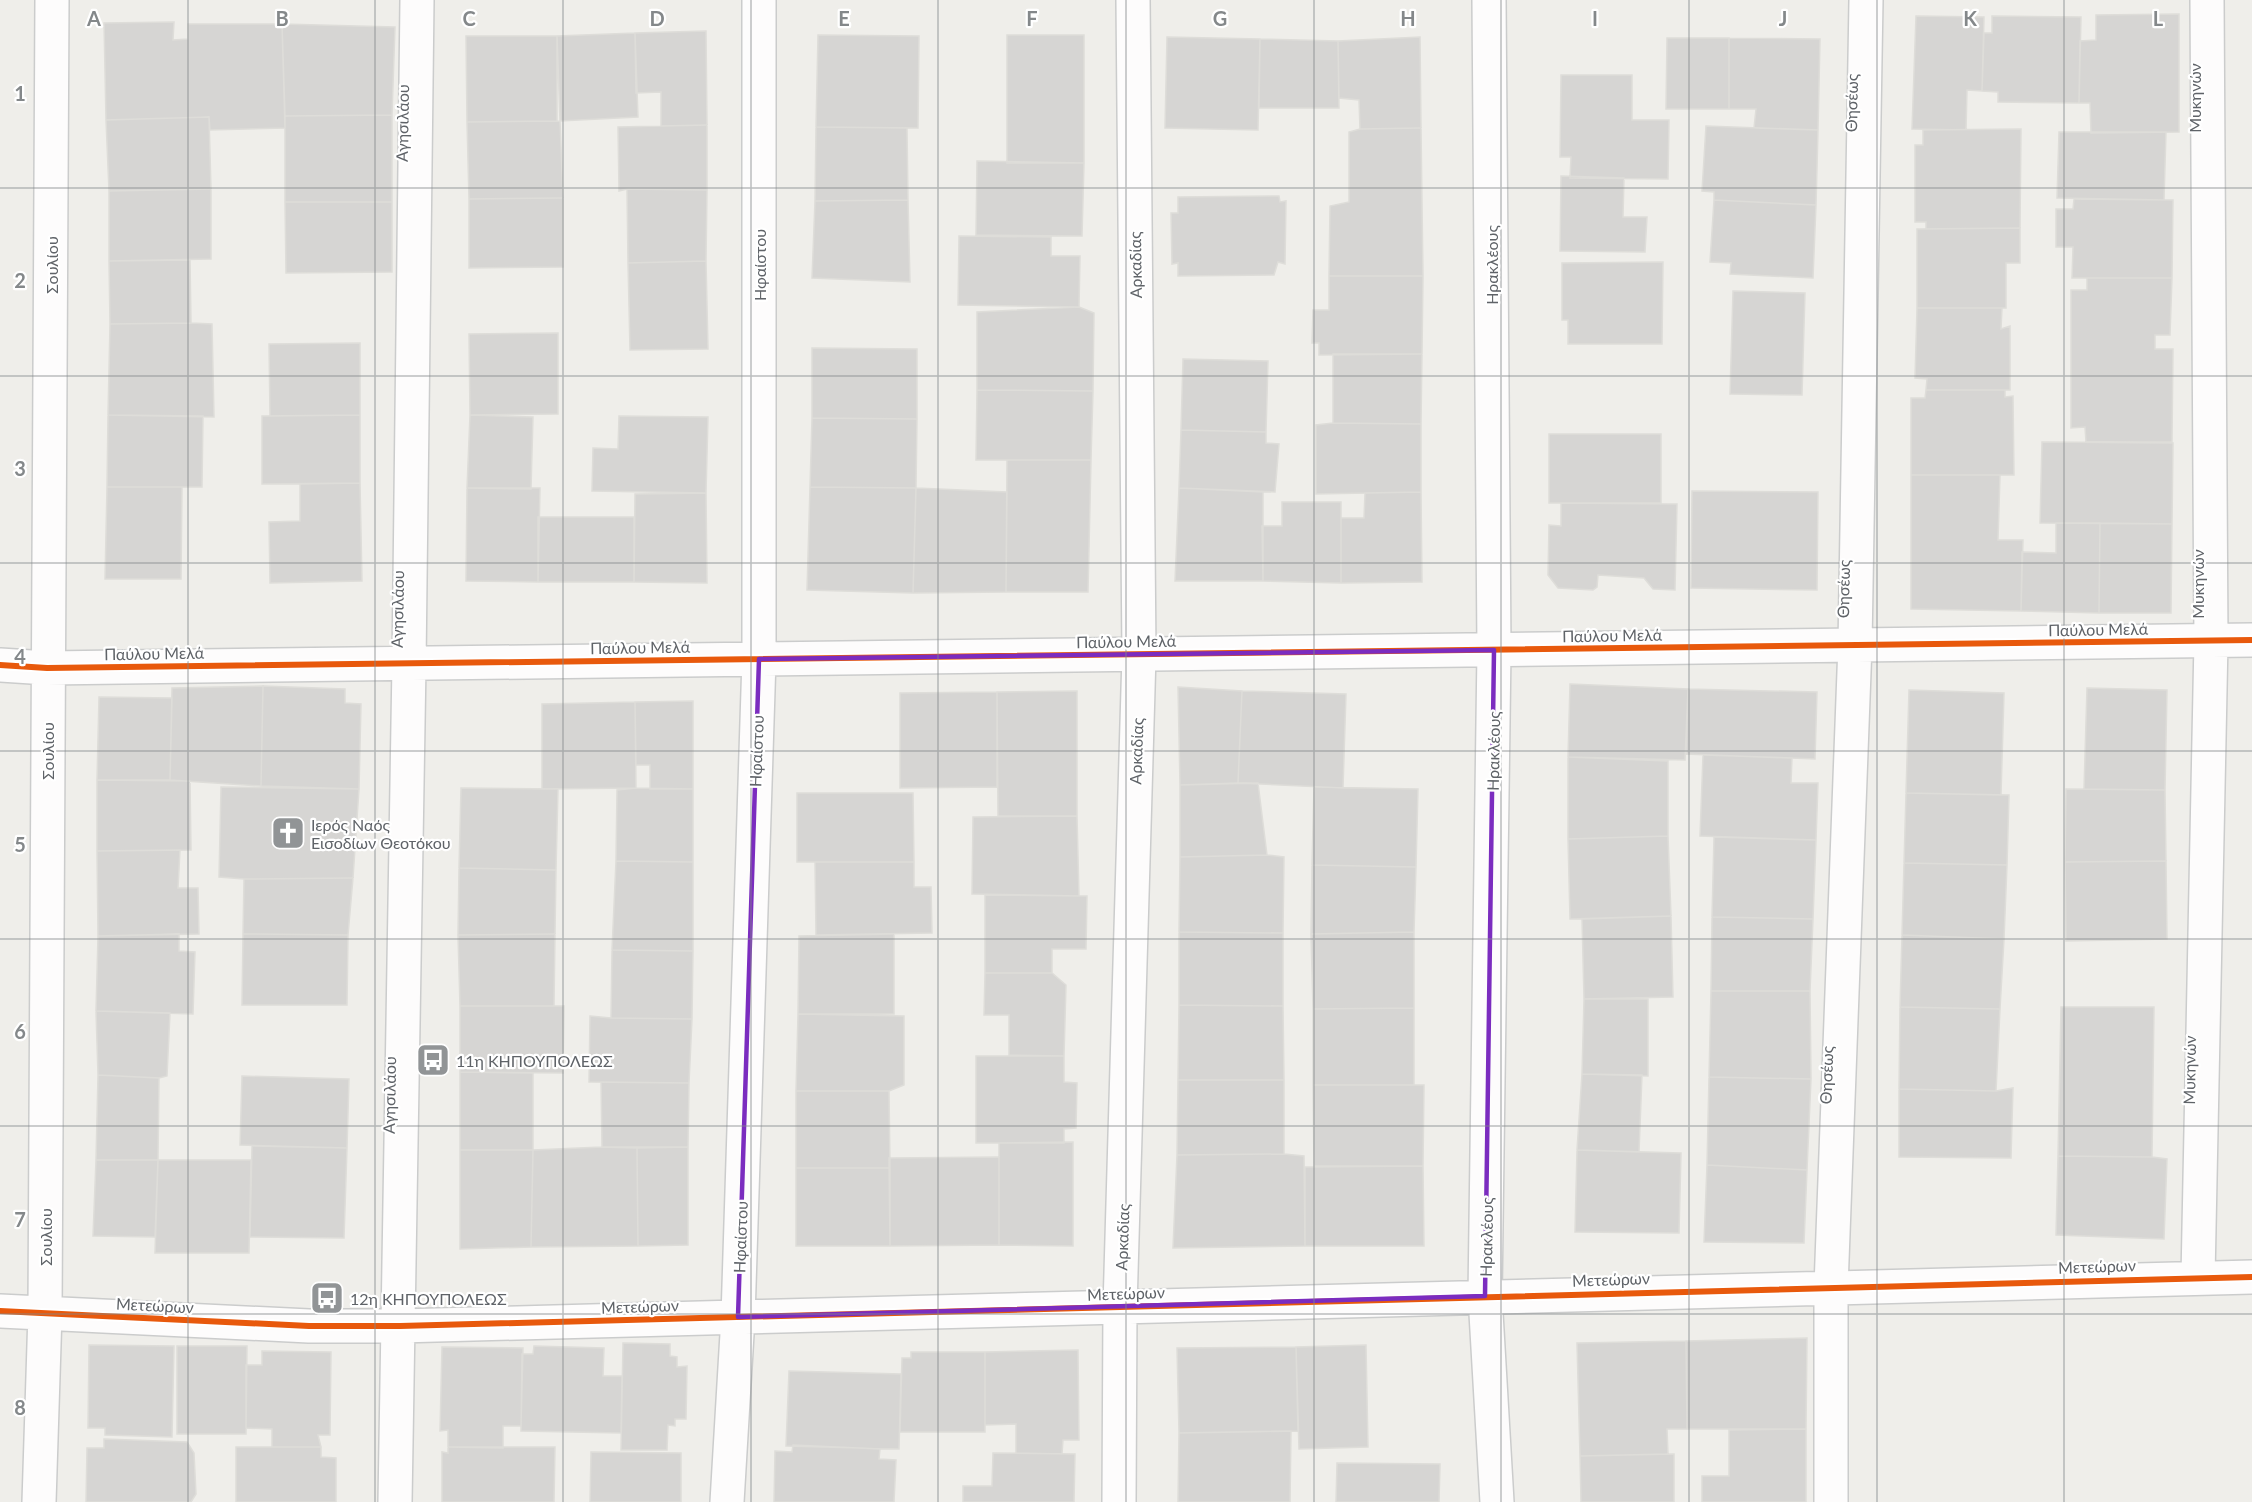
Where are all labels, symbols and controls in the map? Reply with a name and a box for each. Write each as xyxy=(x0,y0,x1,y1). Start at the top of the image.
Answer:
text: A xyxy=(86,6,101,30)
text: B xyxy=(275,6,289,30)
text: C xyxy=(462,6,476,30)
text: D xyxy=(649,6,665,30)
text: E xyxy=(838,6,850,30)
text: F xyxy=(1026,6,1038,30)
text: G xyxy=(1213,6,1227,30)
text: H xyxy=(1400,6,1416,30)
text: I xyxy=(1592,6,1598,30)
text: J xyxy=(1779,6,1787,30)
text: K xyxy=(1963,6,1977,30)
text: L xyxy=(2153,6,2164,30)
street label: Μυκηνών xyxy=(2185,63,2204,133)
street label: Θησέως xyxy=(1841,73,1861,132)
text: 1 xyxy=(14,81,26,105)
street label: Αγησιλάου xyxy=(392,84,412,162)
street label: Ηρακλέους xyxy=(1482,225,1501,305)
street label: Ηφαίστου xyxy=(750,229,769,301)
street label: Αρκαδίας xyxy=(1125,231,1145,299)
street label: Σουλίου xyxy=(42,236,61,294)
text: 2 xyxy=(14,268,26,292)
text: 3 xyxy=(14,456,26,480)
street label: Μυκηνών xyxy=(2188,549,2207,619)
street label: Θησέως xyxy=(1833,559,1853,618)
street label: Αγησιλάου xyxy=(387,570,407,648)
street label: Παύλου Μελά xyxy=(2048,619,2149,639)
street label: Παύλου Μελά xyxy=(1562,625,1663,645)
street label: Παύλου Μελά xyxy=(1076,631,1177,651)
street label: Παύλου Μελά xyxy=(590,637,691,657)
street label: Παύλου Μελά xyxy=(104,643,205,663)
text: 4 xyxy=(14,644,26,668)
street label: Ηρακλέους xyxy=(1483,710,1503,791)
street label: Ηφαίστου xyxy=(745,715,767,787)
street label: Αρκαδίας xyxy=(1125,717,1147,785)
street label: Σουλίου xyxy=(38,722,57,780)
church icon: Ιερός Ναός Εισοδίων Θεοτόκου xyxy=(270,815,306,851)
place label: Ιερός Ναός Εισοδίων Θεοτόκου xyxy=(311,815,451,852)
text: 5 xyxy=(14,832,26,856)
text: 6 xyxy=(14,1019,26,1043)
street label: Μυκηνών xyxy=(2179,1035,2199,1105)
bus stop icon: 11η ΚΗΠΟΥΠΟΛΕΩΣ xyxy=(415,1042,451,1078)
street label: Θησέως xyxy=(1815,1045,1837,1105)
place label: 11η ΚΗΠΟΥΠΟΛΕΩΣ xyxy=(456,1051,613,1070)
street label: Αγησιλάου xyxy=(379,1056,399,1134)
street label: Ηρακλέους xyxy=(1476,1196,1496,1277)
street label: Ηφαίστου xyxy=(729,1201,751,1273)
street label: Αρκαδίας xyxy=(1111,1203,1133,1271)
text: 7 xyxy=(14,1207,26,1231)
street label: Σουλίου xyxy=(36,1208,55,1266)
street label: Μετεώρων xyxy=(2058,1255,2136,1277)
street label: Μετεώρων xyxy=(1572,1268,1650,1290)
bus stop icon: 12η ΚΗΠΟΥΠΟΛΕΩΣ xyxy=(309,1280,345,1316)
street label: Μετεώρων xyxy=(1087,1282,1165,1304)
place label: 12η ΚΗΠΟΥΠΟΛΕΩΣ xyxy=(350,1289,507,1308)
street label: Μετεώρων xyxy=(116,1293,194,1317)
street label: Μετεώρων xyxy=(601,1295,679,1317)
text: 8 xyxy=(14,1395,26,1419)

